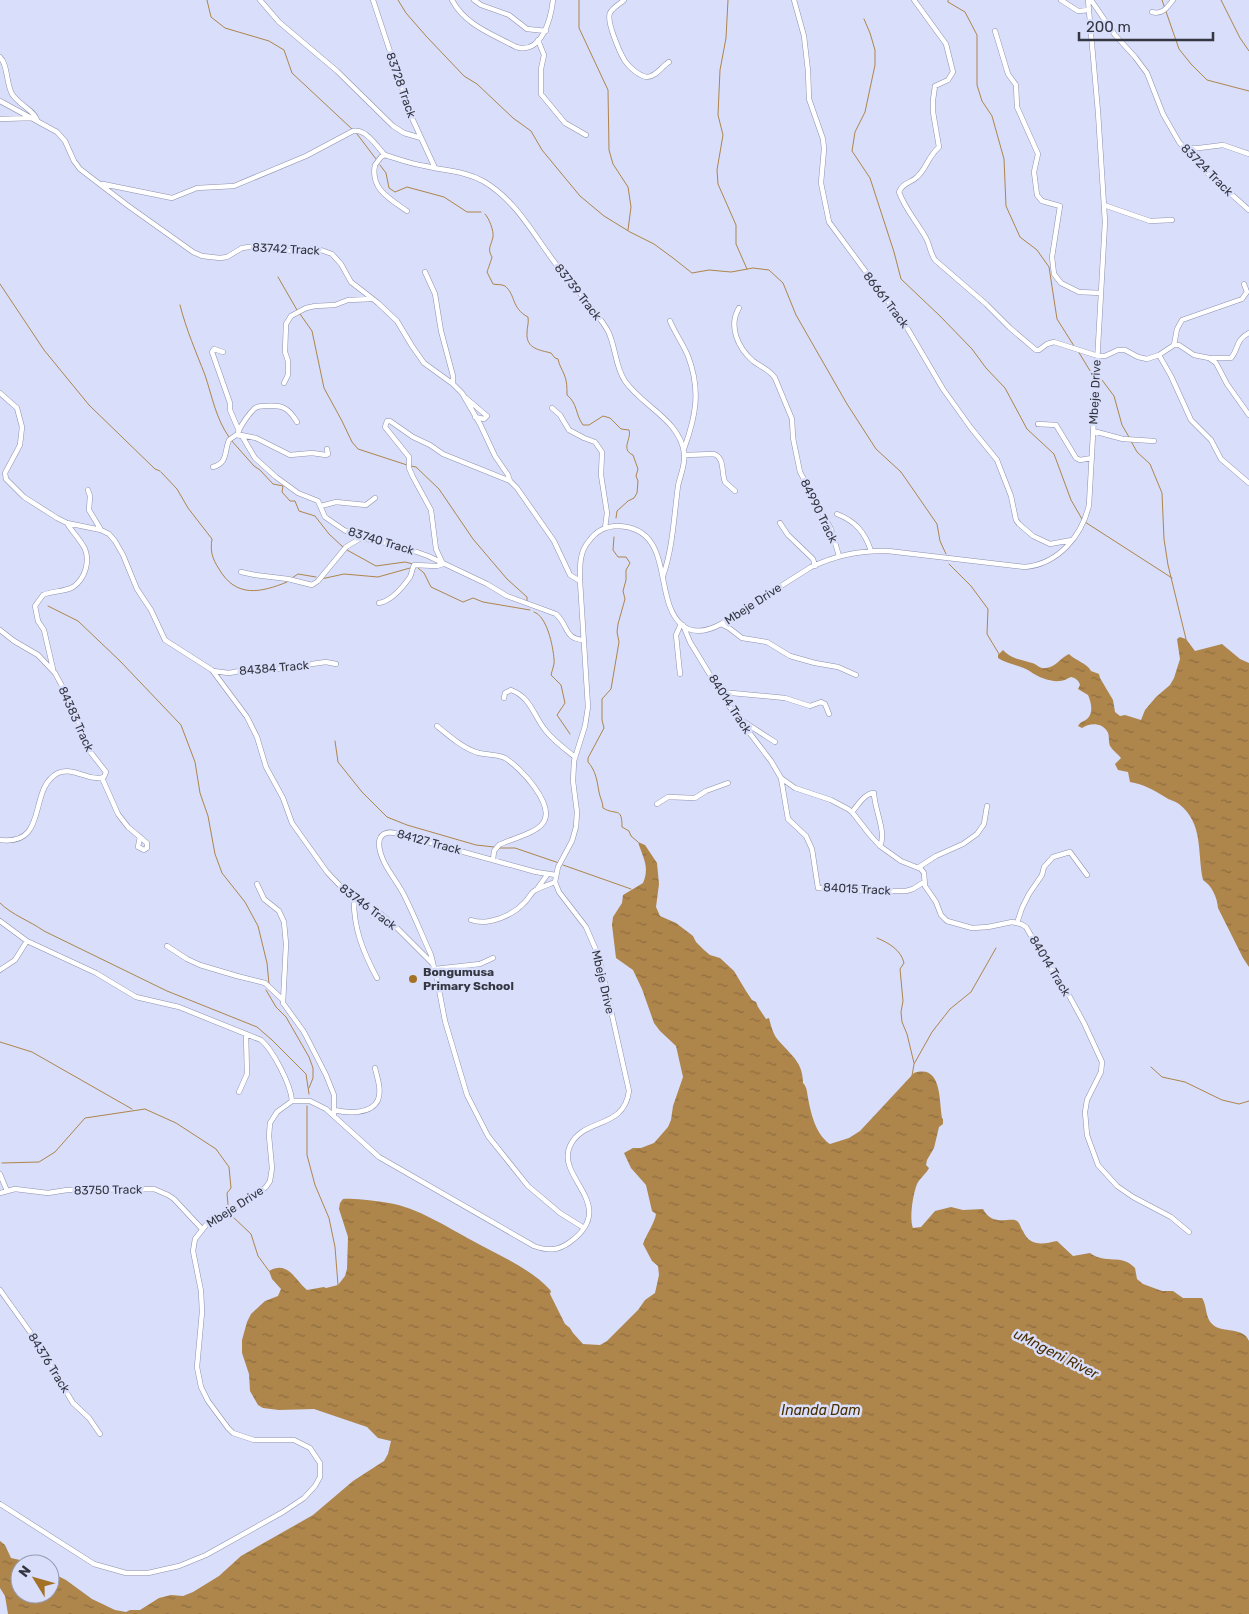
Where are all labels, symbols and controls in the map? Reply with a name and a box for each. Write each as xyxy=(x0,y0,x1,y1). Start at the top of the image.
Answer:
scale bar xyxy=(1079,10,1213,42)
text: 200 m xyxy=(1086,18,1131,36)
street label: 83728 Track xyxy=(383,50,419,120)
street label: 83724 Track xyxy=(1178,141,1237,200)
street label: 83742 Track xyxy=(252,240,321,258)
street label: 83739 Track xyxy=(552,261,605,324)
street label: 86661 Track xyxy=(860,269,912,331)
street label: Mbeje Drive xyxy=(1086,359,1104,425)
street label: 84990 Track xyxy=(798,477,841,546)
street label: 83740 Track xyxy=(346,524,416,558)
street label: Mbeje Drive xyxy=(722,580,784,628)
street label: 84384 Track xyxy=(239,658,310,678)
street label: 84014 Track xyxy=(706,672,755,737)
street label: 84383 Track xyxy=(55,684,97,754)
street label: 84127 Track xyxy=(395,827,463,857)
street label: 84015 Track xyxy=(823,880,892,898)
street label: 83746 Track xyxy=(337,881,400,933)
street label: 84014 Track xyxy=(1027,933,1074,999)
street label: Mbeje Drive xyxy=(589,949,617,1015)
place label: Bongumusa Primary School xyxy=(423,965,514,993)
marker: Bongumusa Primary School xyxy=(407,973,419,985)
street label: 83750 Track xyxy=(74,1182,143,1198)
street label: Mbeje Drive xyxy=(204,1183,266,1231)
water label: uMngeni River xyxy=(1011,1325,1102,1383)
street label: 84376 Track xyxy=(25,1331,73,1396)
water label: Inanda Dam xyxy=(781,1402,861,1419)
north arrow xyxy=(10,1554,60,1604)
text: N xyxy=(15,1562,35,1581)

